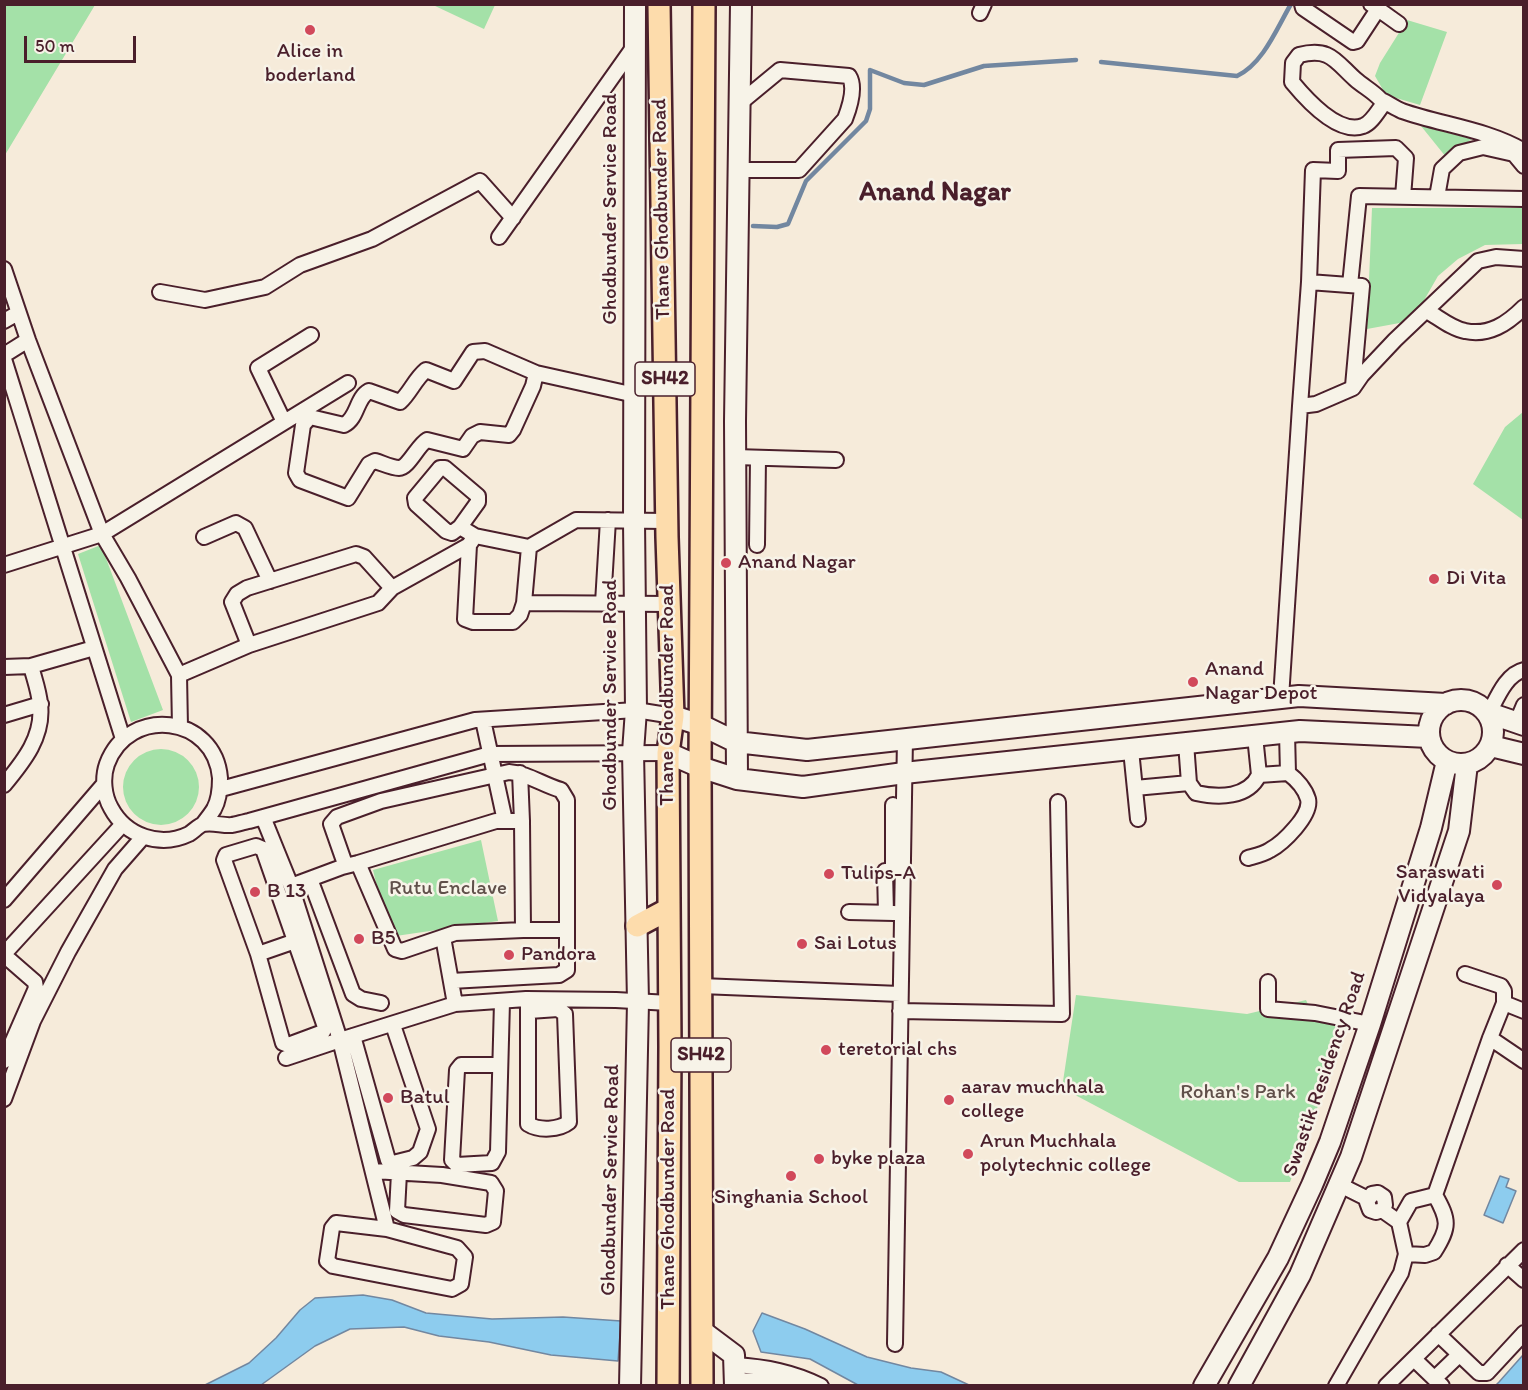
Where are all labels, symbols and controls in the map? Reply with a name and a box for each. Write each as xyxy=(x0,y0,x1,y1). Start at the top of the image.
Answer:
marker: Alice in boderland xyxy=(303,23,317,37)
scale bar xyxy=(27,24,140,62)
text: 50 m xyxy=(35,35,75,57)
place label: Alice in boderland xyxy=(265,39,355,89)
street label: Ghodbunder Service Road xyxy=(598,93,624,325)
street label: Thane Ghodbunder Road xyxy=(647,98,677,320)
district label: Anand Nagar xyxy=(859,177,1011,209)
road number: SH42 xyxy=(635,362,695,396)
place label: Anand Nagar xyxy=(738,550,856,576)
marker: Anand Nagar xyxy=(719,556,733,570)
place label: Di Vita xyxy=(1446,566,1506,592)
marker: Di Vita xyxy=(1427,572,1441,586)
street label: Ghodbunder Service Road xyxy=(598,579,624,811)
street label: Thane Ghodbunder Road xyxy=(655,584,681,806)
place label: Anand Nagar Depot xyxy=(1205,657,1317,707)
marker: Anand Nagar Depot xyxy=(1186,675,1200,689)
place label: Saraswati Vidyalaya xyxy=(1396,860,1485,910)
place label: Tulips-A xyxy=(841,861,916,887)
marker: Tulips-A xyxy=(822,867,836,881)
park label: Rutu Enclave xyxy=(389,876,507,902)
marker: Saraswati Vidyalaya xyxy=(1490,878,1504,892)
place label: B 13 xyxy=(267,879,306,905)
marker: B 13 xyxy=(248,885,262,899)
place label: B5 xyxy=(371,926,396,952)
place label: Sai Lotus xyxy=(814,931,897,957)
marker: B5 xyxy=(352,932,366,946)
marker: Sai Lotus xyxy=(795,937,809,951)
place label: Pandora xyxy=(521,942,596,968)
marker: Pandora xyxy=(502,948,516,962)
street label: Swastik Residency Road xyxy=(1278,968,1372,1180)
place label: teretorial chs xyxy=(838,1037,957,1063)
road number: SH42 xyxy=(671,1038,731,1072)
marker: teretorial chs xyxy=(819,1043,833,1057)
street label: Ghodbunder Service Road xyxy=(596,1064,626,1296)
place label: aarav muchhala college xyxy=(961,1075,1104,1125)
park label: Rohan's Park xyxy=(1180,1080,1296,1106)
place label: Batul xyxy=(400,1085,450,1111)
street label: Thane Ghodbunder Road xyxy=(656,1088,682,1310)
marker: Batul xyxy=(381,1091,395,1105)
marker: aarav muchhala college xyxy=(942,1093,956,1107)
place label: Arun Muchhala polytechnic college xyxy=(980,1129,1151,1179)
place label: byke plaza xyxy=(831,1146,925,1172)
marker: Arun Muchhala polytechnic college xyxy=(961,1147,975,1161)
marker: byke plaza xyxy=(812,1152,826,1166)
marker: Singhania School xyxy=(784,1169,798,1183)
place label: Singhania School xyxy=(714,1185,868,1211)

